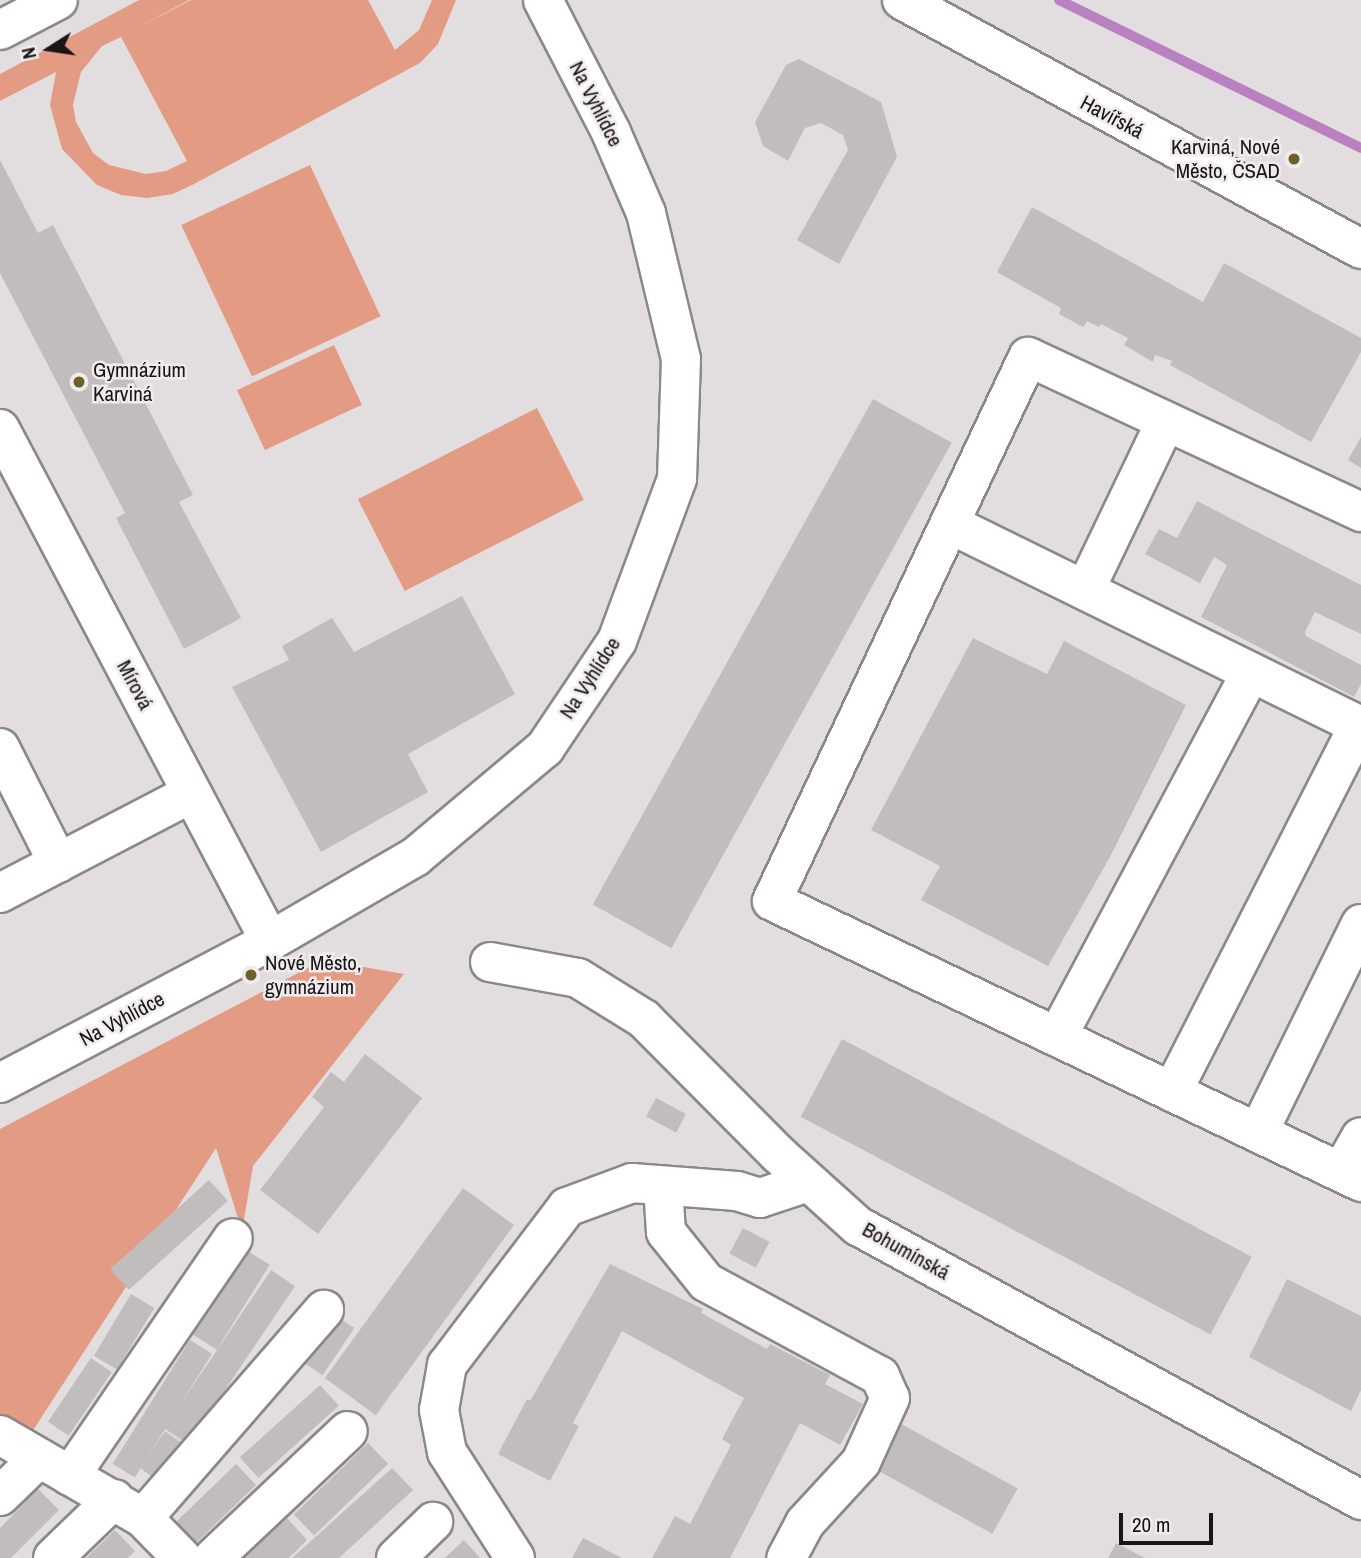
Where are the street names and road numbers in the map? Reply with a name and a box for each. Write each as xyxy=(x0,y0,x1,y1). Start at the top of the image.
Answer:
street label: Na Vyhlídce xyxy=(564,57,628,151)
street label: Havířská xyxy=(1076,90,1148,144)
street label: Na Vyhlídce xyxy=(554,632,626,724)
street label: Mírová xyxy=(112,656,158,714)
street label: Na Vyhlídce xyxy=(75,986,169,1052)
street label: Bohumínská xyxy=(858,1217,954,1285)

